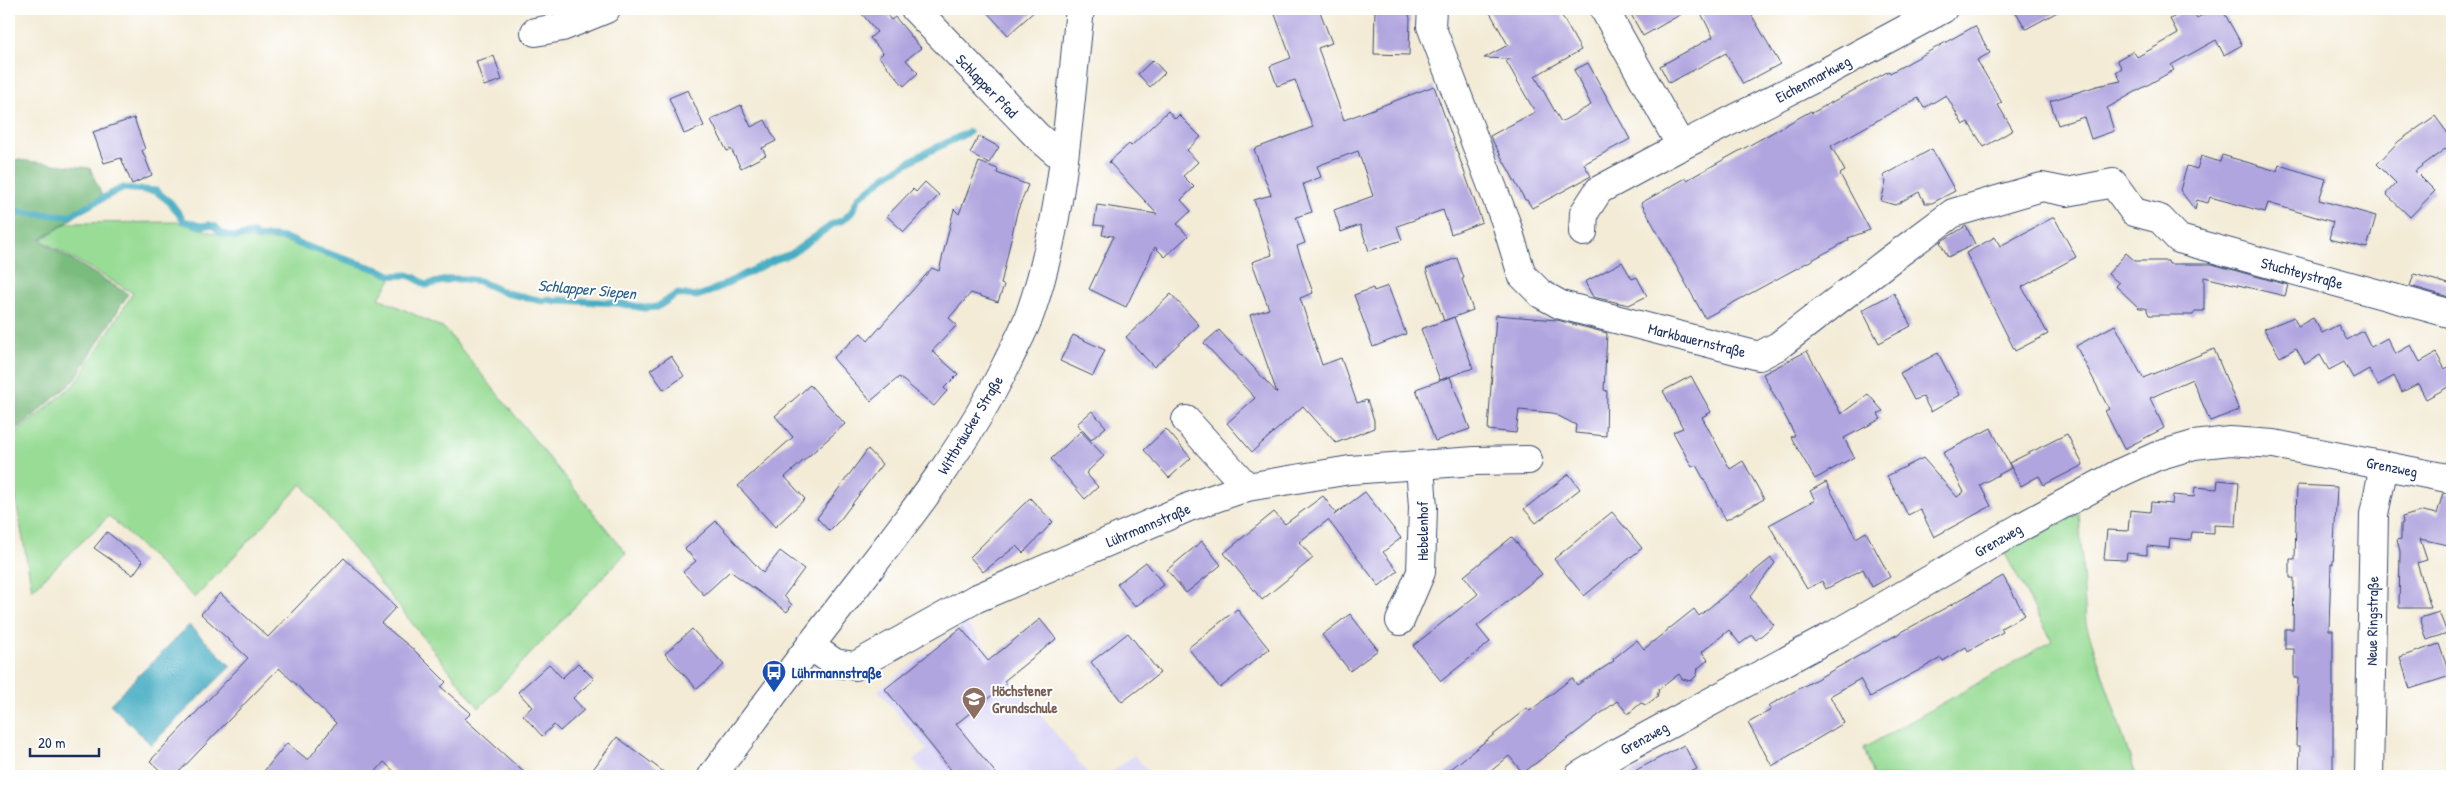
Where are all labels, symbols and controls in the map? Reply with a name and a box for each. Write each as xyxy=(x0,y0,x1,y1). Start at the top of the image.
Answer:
street label: Schlapper Pfad xyxy=(951,49,1023,123)
street label: Eichenmarkweg xyxy=(1772,50,1855,108)
street label: Stuchteystraße xyxy=(2259,252,2345,294)
water label: Schlapper Siepen xyxy=(537,274,639,304)
street label: Markbauernstraße xyxy=(1646,318,1748,362)
street label: Wittbräucker Straße xyxy=(932,372,1008,478)
street label: Grenzweg xyxy=(2365,452,2420,482)
street label: Lührmannstraße xyxy=(1103,498,1193,552)
street label: Hebelenhof xyxy=(1412,501,1433,561)
street label: Grenzweg xyxy=(1970,518,2026,562)
street label: Neue Ringstraße xyxy=(2361,576,2383,666)
bus stop icon: Lührmannstraße xyxy=(761,659,787,693)
place label: Lührmannstraße xyxy=(792,662,882,684)
place label: Höchstener Grundschule xyxy=(992,680,1057,718)
school or university icon: Höchstener Grundschule xyxy=(961,686,987,720)
street label: Grenzweg xyxy=(1616,716,1672,760)
scale bar xyxy=(30,725,99,757)
text: 20 m xyxy=(38,732,65,753)

